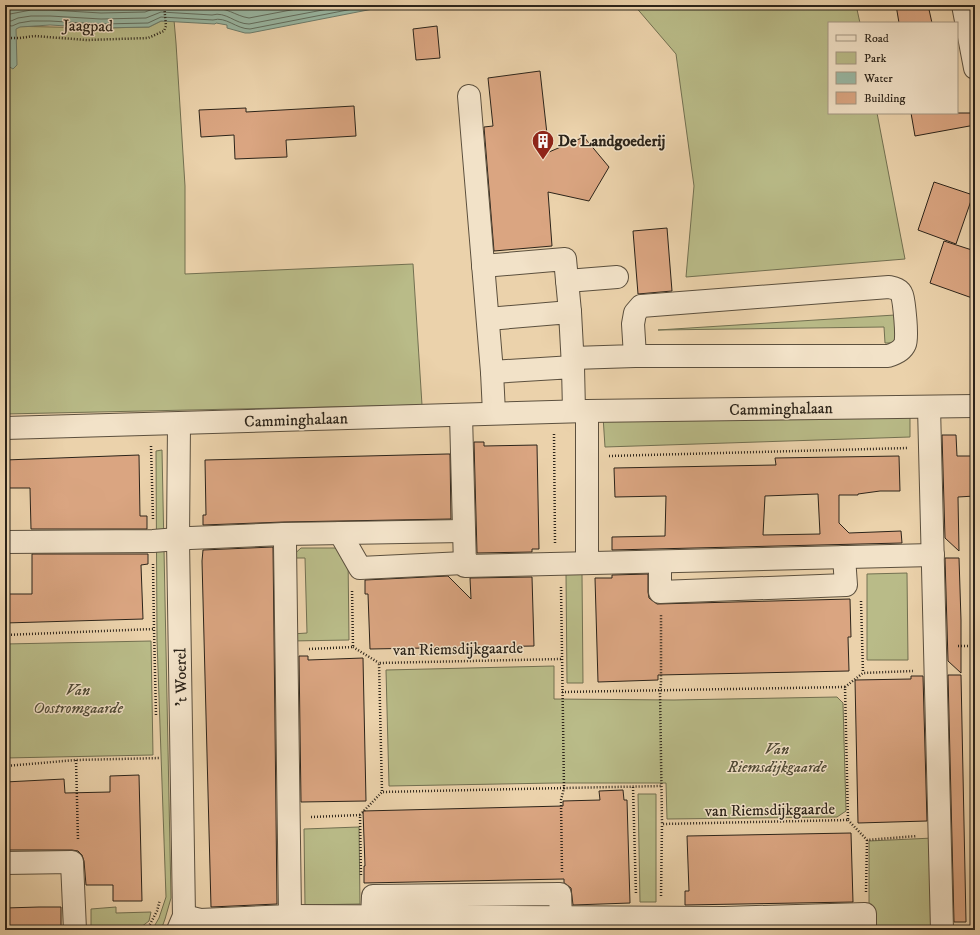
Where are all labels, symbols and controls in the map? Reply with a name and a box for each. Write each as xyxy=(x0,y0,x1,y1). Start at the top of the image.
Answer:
street label: Jaagpad xyxy=(61,16,113,36)
legend xyxy=(828,22,958,114)
text: Road xyxy=(864,31,889,46)
text: Park xyxy=(864,51,886,66)
text: Water xyxy=(863,71,893,86)
text: Building xyxy=(864,91,905,106)
building icon: De Landgoederij xyxy=(530,128,556,161)
place label: De Landgoederij xyxy=(558,131,665,151)
street label: Camminghalaan xyxy=(729,398,834,420)
street label: Camminghalaan xyxy=(244,408,349,432)
street label: van Riemsdijkgaarde xyxy=(392,638,524,660)
street label: 't Woerel xyxy=(170,648,192,706)
park label: Van Oostromgaarde xyxy=(33,680,123,718)
park label: Van Riemsdijkgaarde xyxy=(727,739,827,777)
street label: van Riemsdijkgaarde xyxy=(704,799,836,821)

